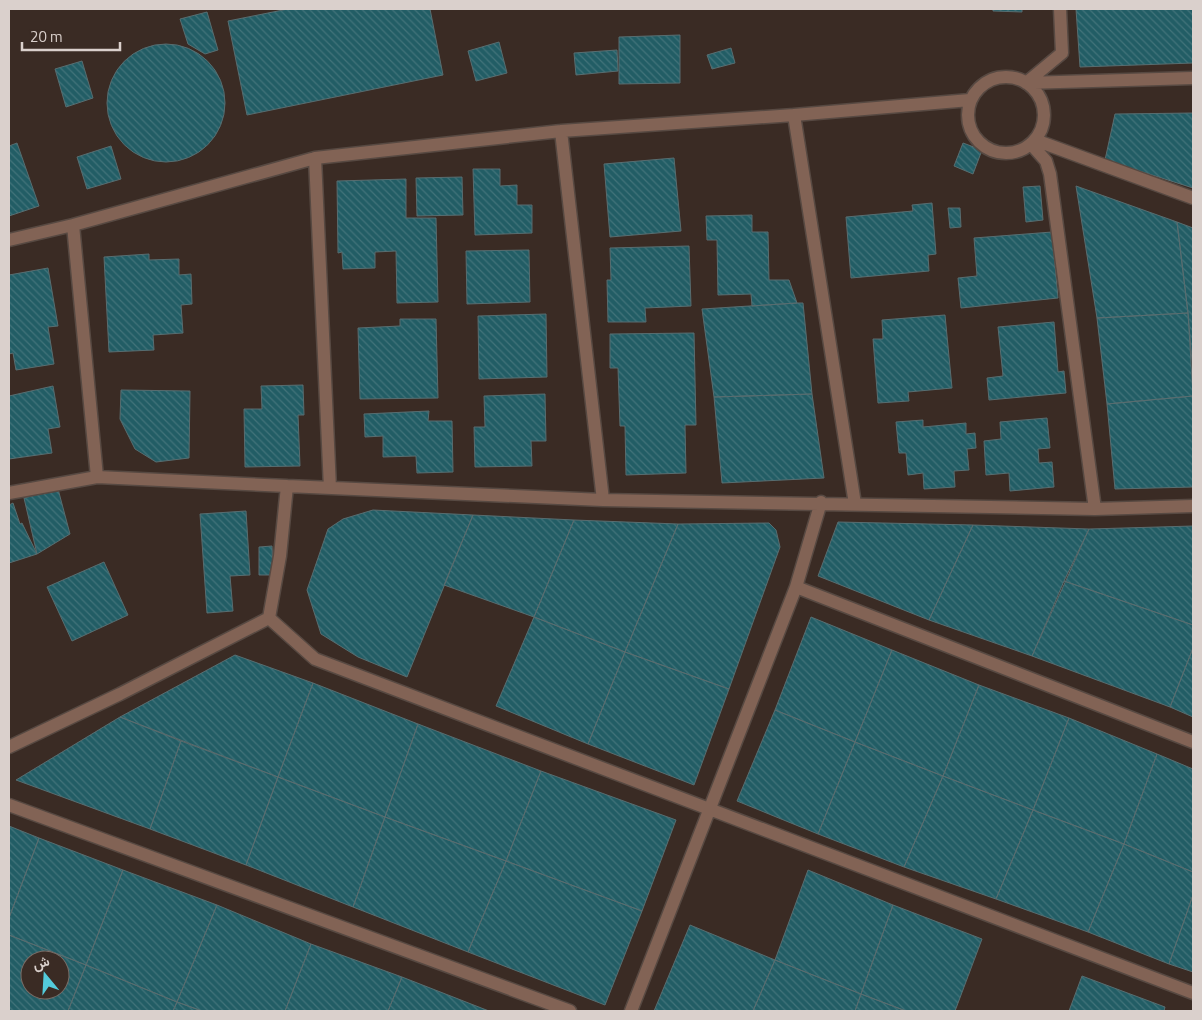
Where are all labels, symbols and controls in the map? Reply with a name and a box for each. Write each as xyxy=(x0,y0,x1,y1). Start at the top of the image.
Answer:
scale bar xyxy=(22,20,120,52)
text: 20 m xyxy=(30,25,63,48)
north arrow xyxy=(20,950,70,1000)
text: ش xyxy=(30,950,52,975)

